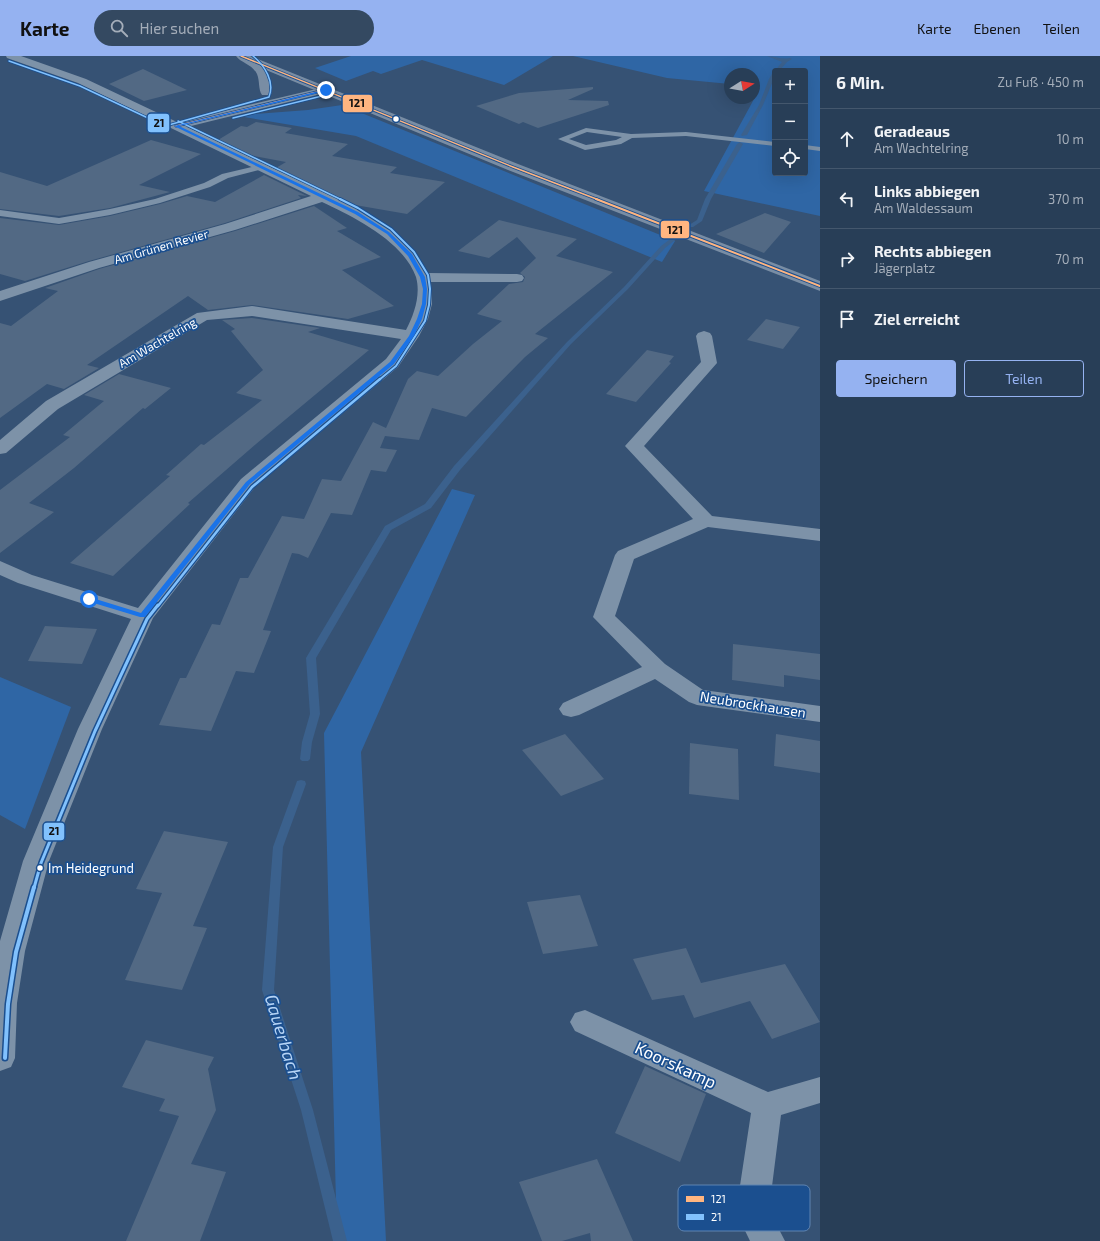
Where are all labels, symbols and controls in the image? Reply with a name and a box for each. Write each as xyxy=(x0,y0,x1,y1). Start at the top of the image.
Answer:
search box xyxy=(94,10,374,46)
text: Karte xyxy=(20,17,70,40)
icon: search xyxy=(108,17,130,39)
text: Hier suchen xyxy=(140,19,219,37)
text: Karte xyxy=(917,20,952,37)
text: Ebenen xyxy=(974,20,1021,37)
text: Teilen xyxy=(1043,20,1080,37)
north arrow xyxy=(724,68,760,104)
map controls xyxy=(772,68,808,176)
button: + xyxy=(772,68,808,104)
text: 6 Min. xyxy=(836,72,884,92)
text: Zu Fuß · 450 m xyxy=(998,74,1084,90)
route end xyxy=(317,81,335,99)
line badge: 121 xyxy=(342,94,373,113)
text: 121 xyxy=(349,96,365,109)
button: − xyxy=(772,104,808,140)
line badge: 21 xyxy=(147,113,170,133)
unlabelled marker xyxy=(391,114,401,124)
text: 21 xyxy=(153,116,165,129)
text: Geradeaus xyxy=(874,122,950,140)
icon: ahead xyxy=(836,128,858,150)
text: 10 m xyxy=(1057,131,1084,147)
button: locate xyxy=(772,140,808,176)
text: Am Wachtelring xyxy=(874,140,968,156)
text: Links abbiegen xyxy=(874,182,980,200)
icon: left xyxy=(836,188,858,210)
text: 370 m xyxy=(1048,191,1084,207)
text: Am Waldessaum xyxy=(874,200,973,216)
line badge: 121 xyxy=(660,220,690,239)
text: 121 xyxy=(667,223,683,236)
street label: Am Grünen Revier xyxy=(112,226,210,266)
text: Rechts abbiegen xyxy=(874,242,991,260)
icon: right xyxy=(836,248,858,270)
text: 70 m xyxy=(1055,251,1084,267)
text: Jägerplatz xyxy=(874,260,935,276)
icon: arrive xyxy=(836,308,858,330)
text: Ziel erreicht xyxy=(874,310,960,328)
street label: Am Wachtelring xyxy=(116,314,199,370)
button: Speichern xyxy=(836,360,956,397)
button: Teilen xyxy=(964,360,1084,397)
route start xyxy=(80,590,98,608)
street label: Neubrockhausen xyxy=(699,687,807,721)
line badge: 21 xyxy=(43,822,65,841)
text: 21 xyxy=(48,824,60,837)
place label: Im Heidegrund xyxy=(48,860,134,876)
marker: Im Heidegrund xyxy=(35,863,45,873)
water label: Gauerbach xyxy=(261,992,307,1082)
street label: Koorskamp xyxy=(632,1036,720,1092)
legend xyxy=(678,1185,810,1231)
text: 121 xyxy=(711,1192,726,1205)
text: 21 xyxy=(711,1210,722,1223)

